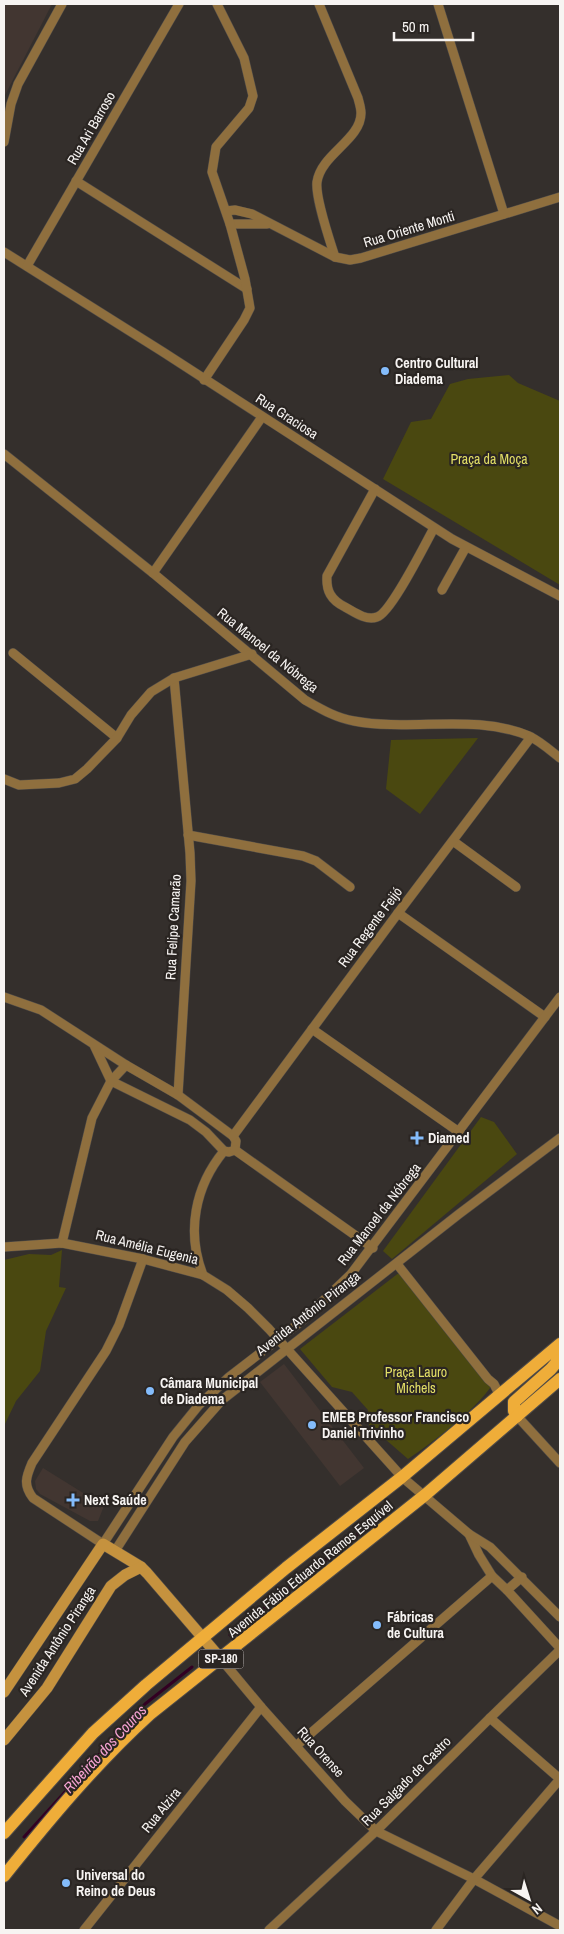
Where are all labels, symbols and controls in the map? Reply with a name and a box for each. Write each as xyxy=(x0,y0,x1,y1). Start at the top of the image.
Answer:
scale bar xyxy=(394,10,473,42)
text: 50 m xyxy=(402,16,429,37)
street label: Rua Ari Barroso xyxy=(63,88,119,168)
street label: Rua Oriente Monti xyxy=(361,207,457,251)
place label: Centro Cultural Diadema xyxy=(395,354,479,388)
marker: Centro Cultural Diadema xyxy=(379,365,391,377)
street label: Rua Graciosa xyxy=(252,389,322,443)
park label: Praça da Moça xyxy=(450,450,528,468)
street label: Rua Manoel da Nóbrega xyxy=(214,604,323,697)
street label: Rua Felipe Camarão xyxy=(161,874,185,980)
street label: Rua Regente Feijó xyxy=(334,883,406,971)
place label: Diamed xyxy=(428,1129,469,1147)
marker: Diamed xyxy=(410,1131,424,1145)
street label: Rua Manoel da Nóbrega xyxy=(333,1159,425,1269)
street label: Rua Amélia Eugenia xyxy=(94,1226,201,1269)
street label: Avenida Antônio Piranga xyxy=(251,1266,364,1360)
park label: Praça Lauro Michels xyxy=(385,1363,447,1397)
place label: Câmara Municipal de Diadema xyxy=(160,1374,258,1408)
marker: Câmara Municipal de Diadema xyxy=(144,1385,156,1397)
place label: EMEB Professor Francisco Daniel Trivinho xyxy=(322,1408,469,1442)
marker: EMEB Professor Francisco Daniel Trivinho xyxy=(306,1419,318,1431)
place label: Next Saúde xyxy=(84,1491,147,1509)
marker: Next Saúde xyxy=(66,1493,80,1507)
street label: Avenida Fábio Eduardo Ramos Esquível xyxy=(223,1497,396,1642)
street label: Avenida Antônio Piranga xyxy=(14,1582,100,1700)
place label: Fábricas de Cultura xyxy=(387,1608,444,1642)
marker: Fábricas de Cultura xyxy=(371,1619,383,1631)
road number: SP-180 xyxy=(198,1650,244,1668)
water label: Ribeirão dos Couros xyxy=(58,1700,151,1797)
street label: Rua Orense xyxy=(294,1723,348,1781)
street label: Rua Salgado de Castro xyxy=(357,1732,455,1830)
street label: Rua Alzira xyxy=(137,1783,185,1836)
place label: Universal do Reino de Deus xyxy=(76,1866,156,1900)
north arrow xyxy=(504,1874,554,1924)
marker: Universal do Reino de Deus xyxy=(60,1877,72,1889)
text: N xyxy=(528,1899,546,1919)

